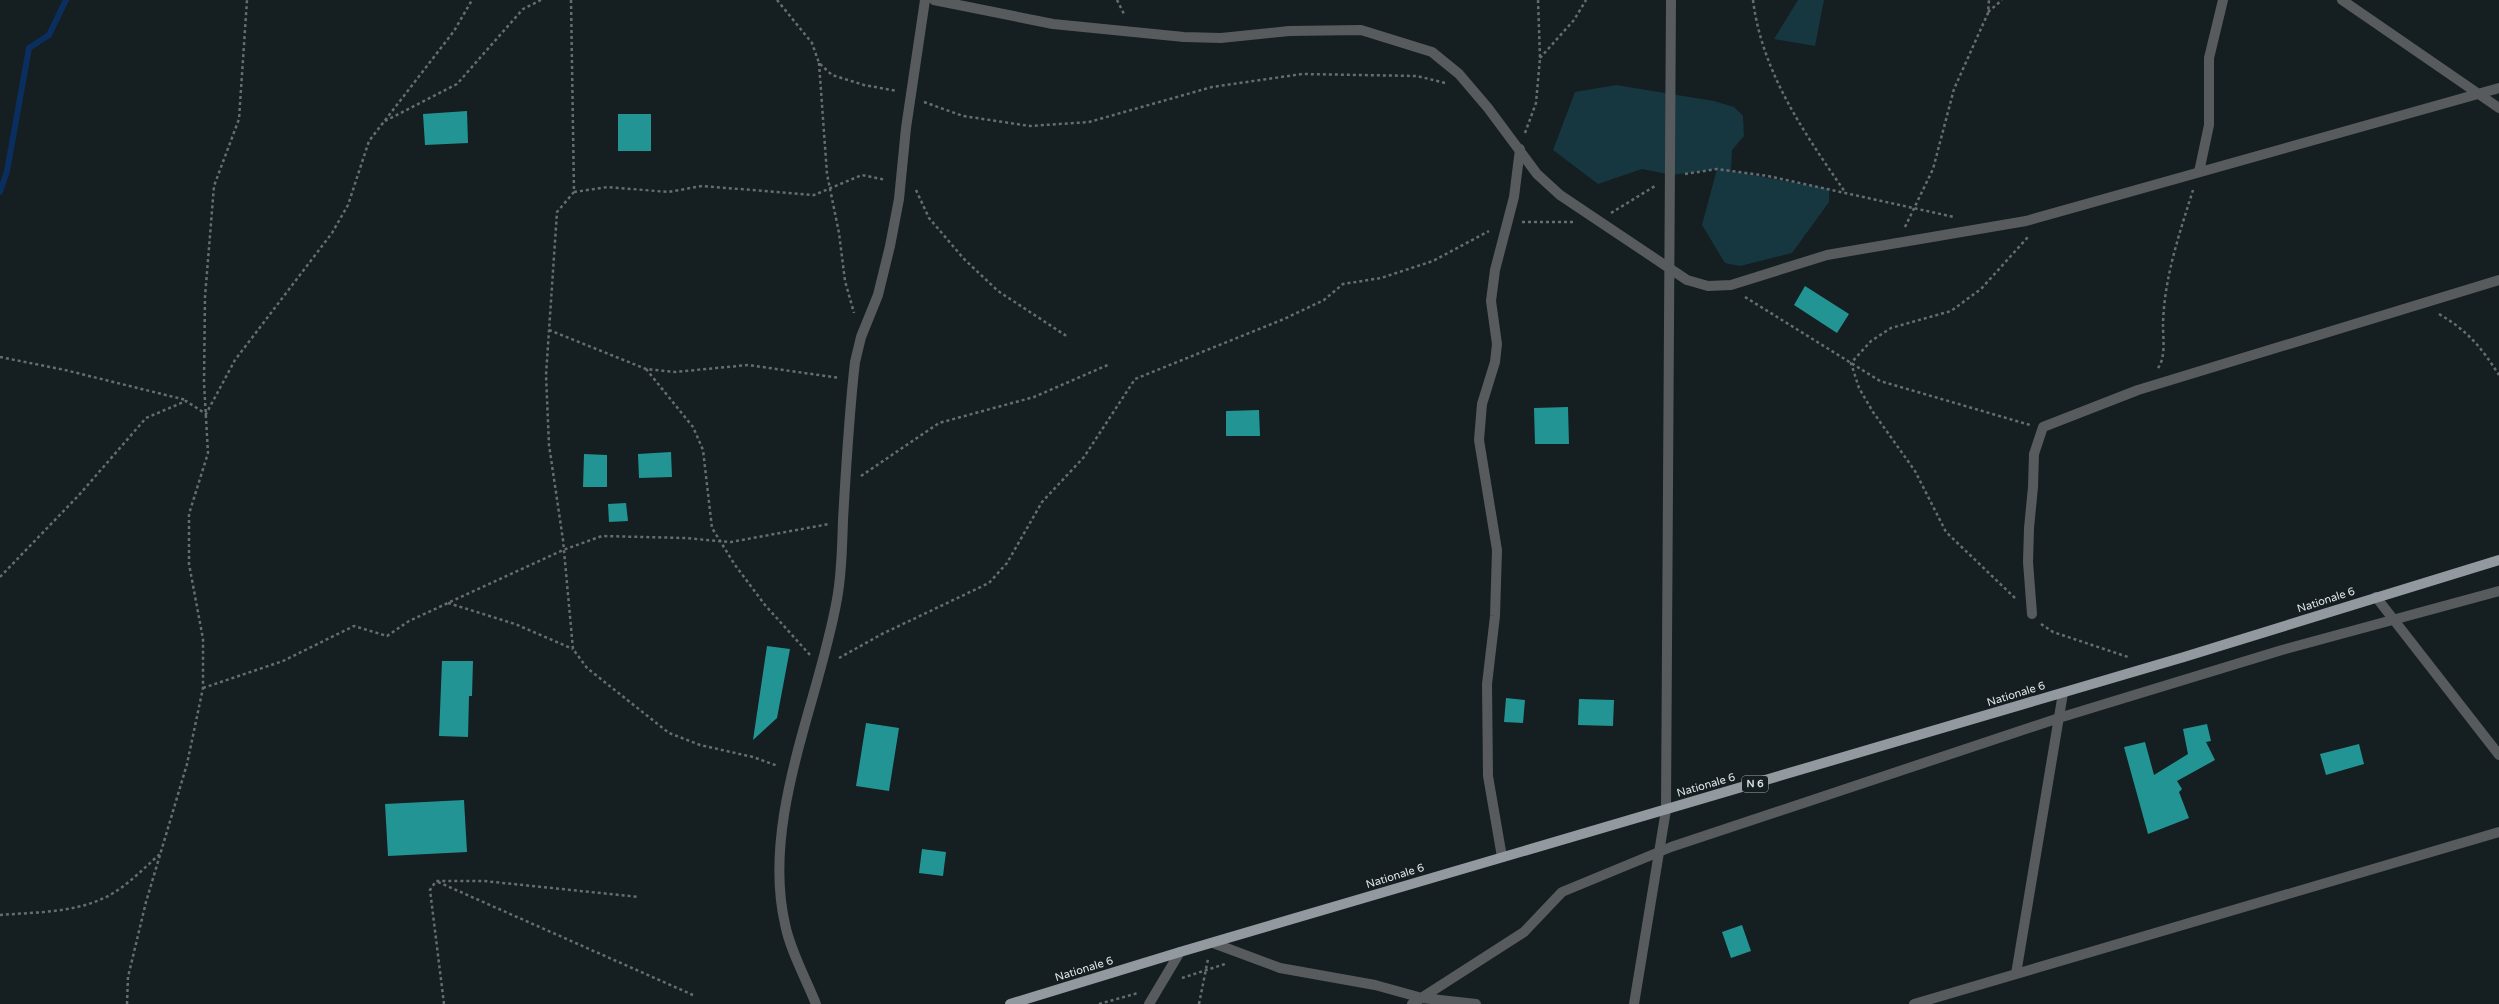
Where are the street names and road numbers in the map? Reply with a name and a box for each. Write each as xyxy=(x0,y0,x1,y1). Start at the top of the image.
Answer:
street label: Nationale 6 xyxy=(2295,585,2357,615)
street label: Nationale 6 xyxy=(1985,679,2047,709)
street label: Nationale 6 xyxy=(1675,770,1737,800)
road number: N 6 xyxy=(1742,776,1768,792)
street label: Nationale 6 xyxy=(1364,861,1426,891)
street label: Nationale 6 xyxy=(1053,954,1115,984)

